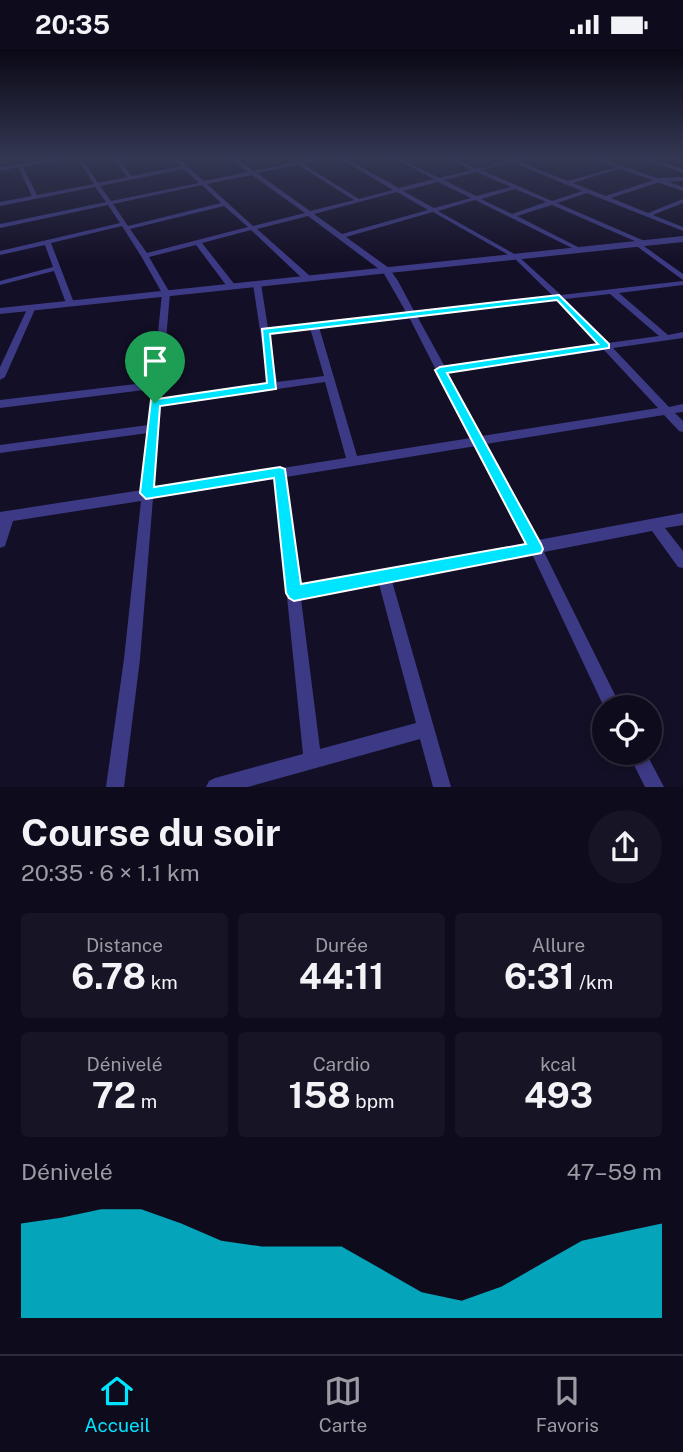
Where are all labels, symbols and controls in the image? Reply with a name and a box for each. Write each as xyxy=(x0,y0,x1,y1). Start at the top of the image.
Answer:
text: 20:35 xyxy=(35,9,110,40)
pin xyxy=(125,331,185,403)
icon: arrive xyxy=(136,342,174,380)
map controls xyxy=(592,695,662,765)
button: locate xyxy=(592,695,662,765)
text: Course du soir xyxy=(21,810,281,855)
button: share xyxy=(588,810,662,884)
text: 20:35 · 6 × 1.1 km xyxy=(21,859,200,886)
text: Distance xyxy=(86,934,163,956)
text: Durée xyxy=(315,934,368,956)
text: Allure xyxy=(532,934,585,956)
text: 6.78 xyxy=(71,956,146,997)
text: 44:11 xyxy=(299,956,384,997)
text: 6:31 xyxy=(504,956,575,997)
text: km xyxy=(146,971,178,993)
text: /km xyxy=(575,971,613,993)
text: Dénivelé xyxy=(87,1053,162,1075)
text: Cardio xyxy=(313,1053,370,1075)
text: kcal xyxy=(540,1053,577,1075)
text: 72 xyxy=(92,1075,136,1116)
text: 158 xyxy=(289,1075,351,1116)
text: 493 xyxy=(524,1075,593,1116)
text: m xyxy=(136,1090,157,1112)
text: bpm xyxy=(351,1090,394,1112)
text: Dénivelé xyxy=(21,1158,113,1185)
text: 47–59 m xyxy=(566,1158,662,1185)
tab: Accueil xyxy=(84,1372,150,1436)
tab: Carte xyxy=(319,1372,367,1436)
tab: Favoris xyxy=(536,1372,599,1436)

